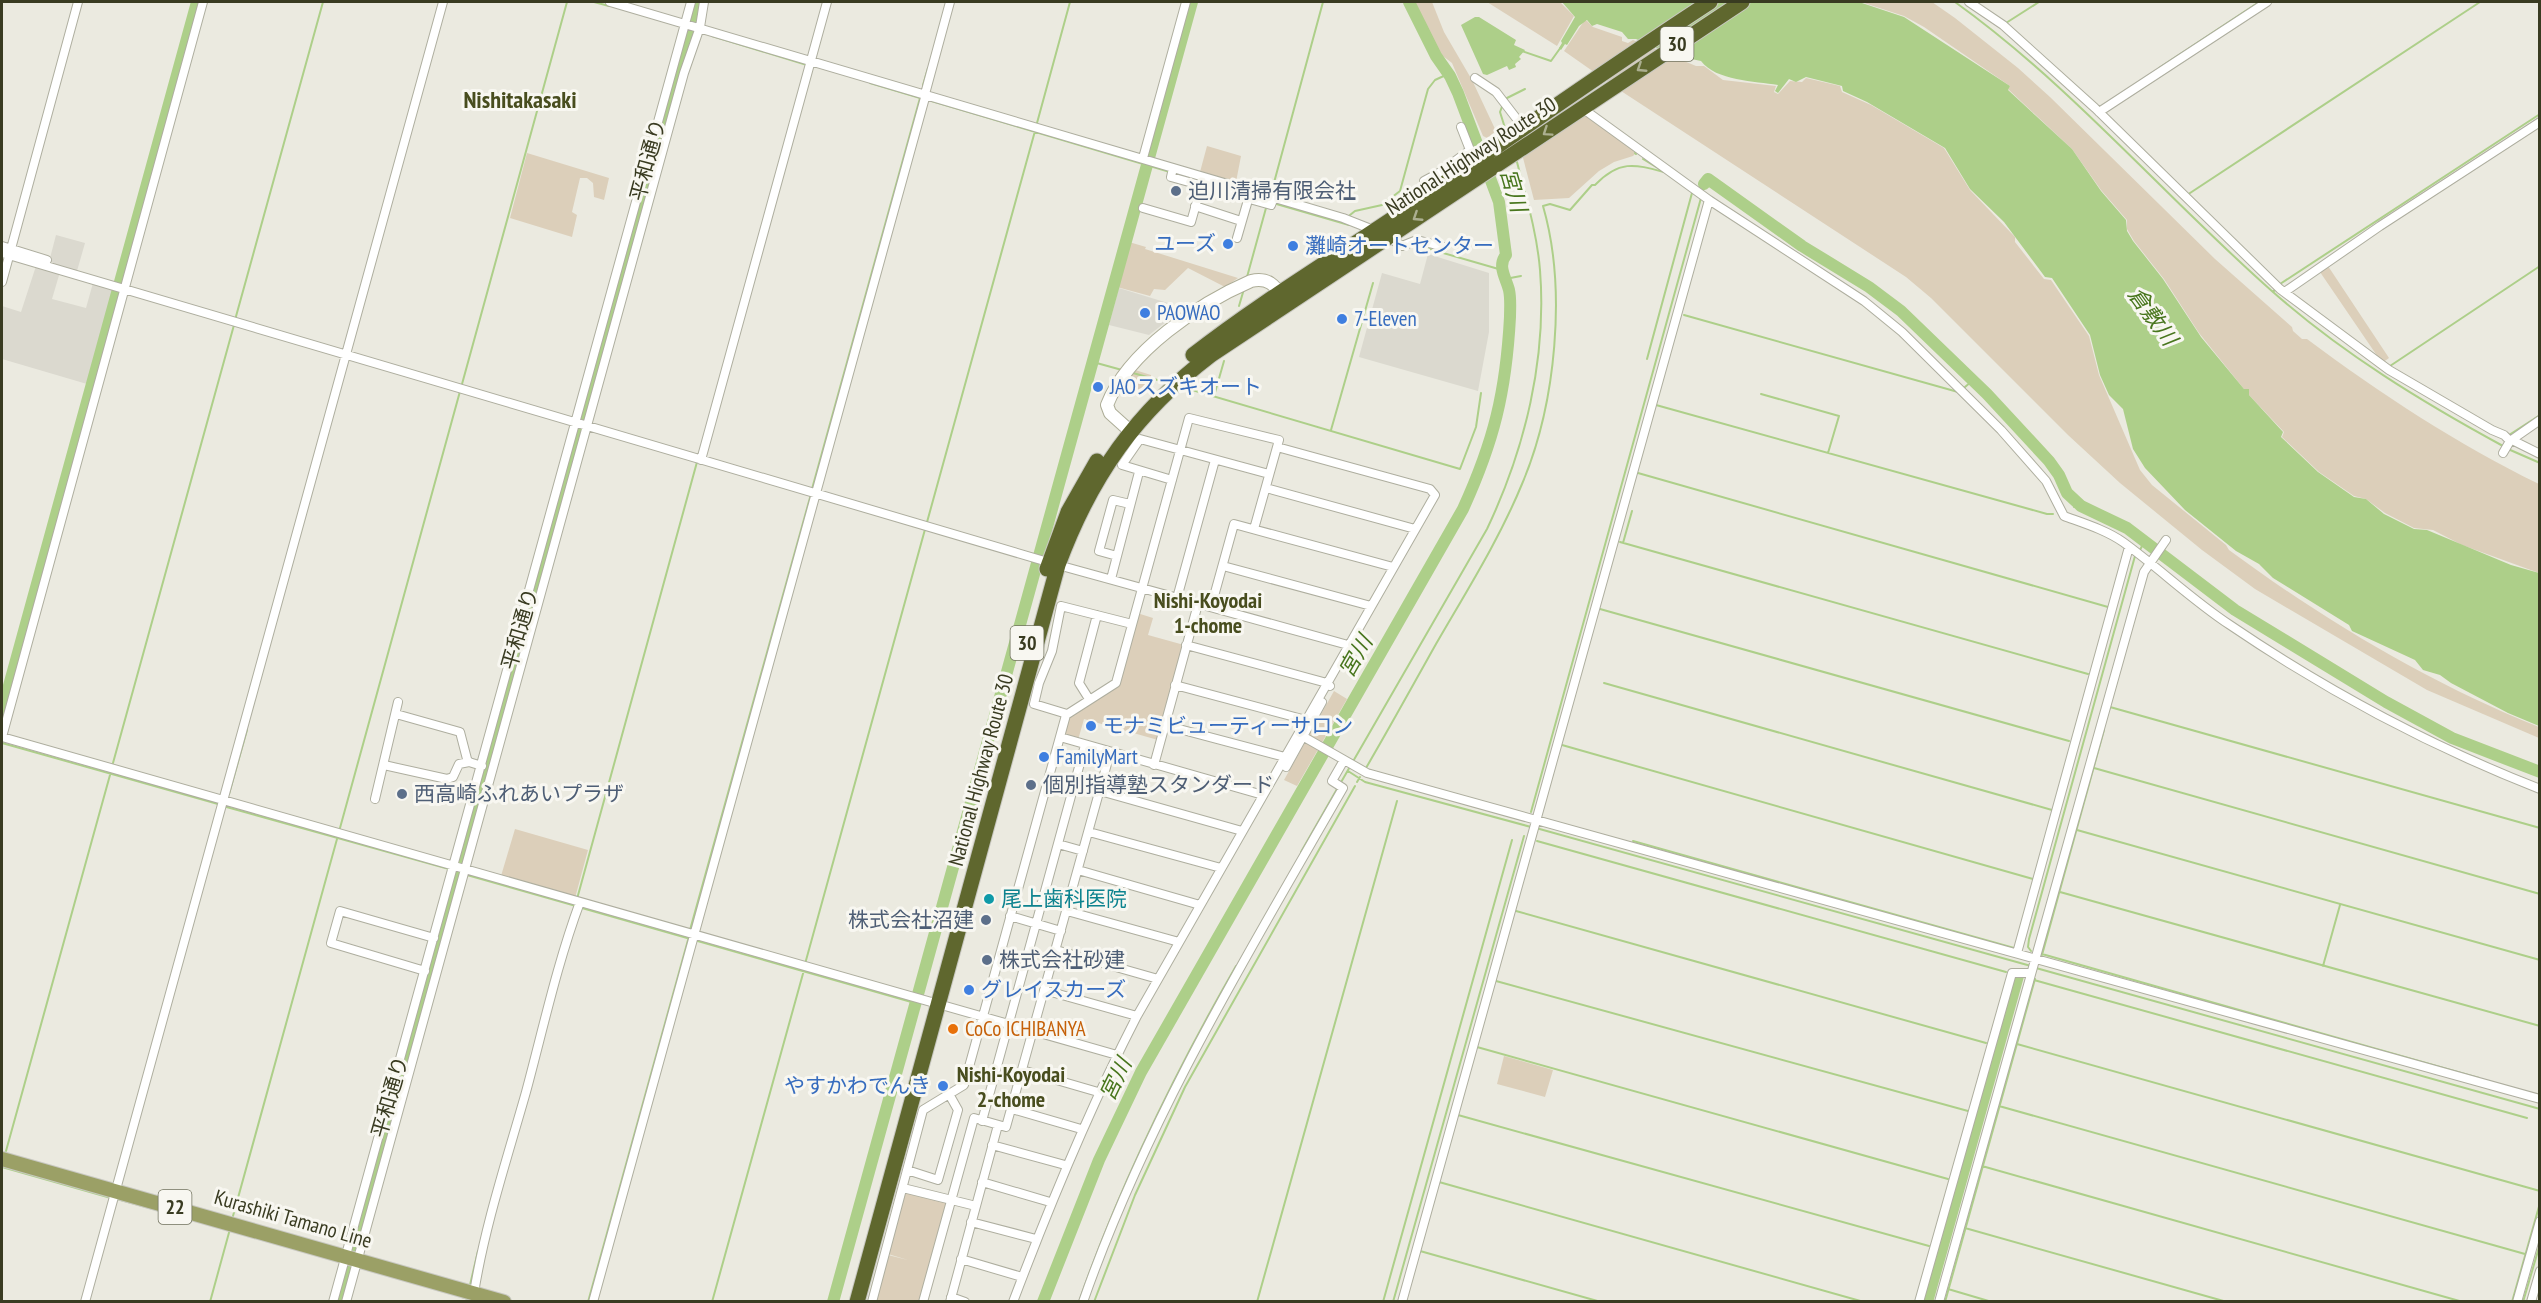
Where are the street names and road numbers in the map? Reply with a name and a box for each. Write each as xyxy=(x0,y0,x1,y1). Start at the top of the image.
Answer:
road number: 30 xyxy=(1660,27,1694,61)
street label: National Highway Route 30 xyxy=(1380,90,1561,221)
street label: 平和通り xyxy=(624,116,671,204)
street label: 平和通り xyxy=(495,585,544,673)
road number: 30 xyxy=(1010,626,1044,660)
street label: National Highway Route 30 xyxy=(942,671,1019,869)
street label: 平和通り xyxy=(365,1053,414,1141)
street label: Kurashiki Tamano Line xyxy=(211,1183,375,1254)
road number: 22 xyxy=(158,1190,192,1224)

